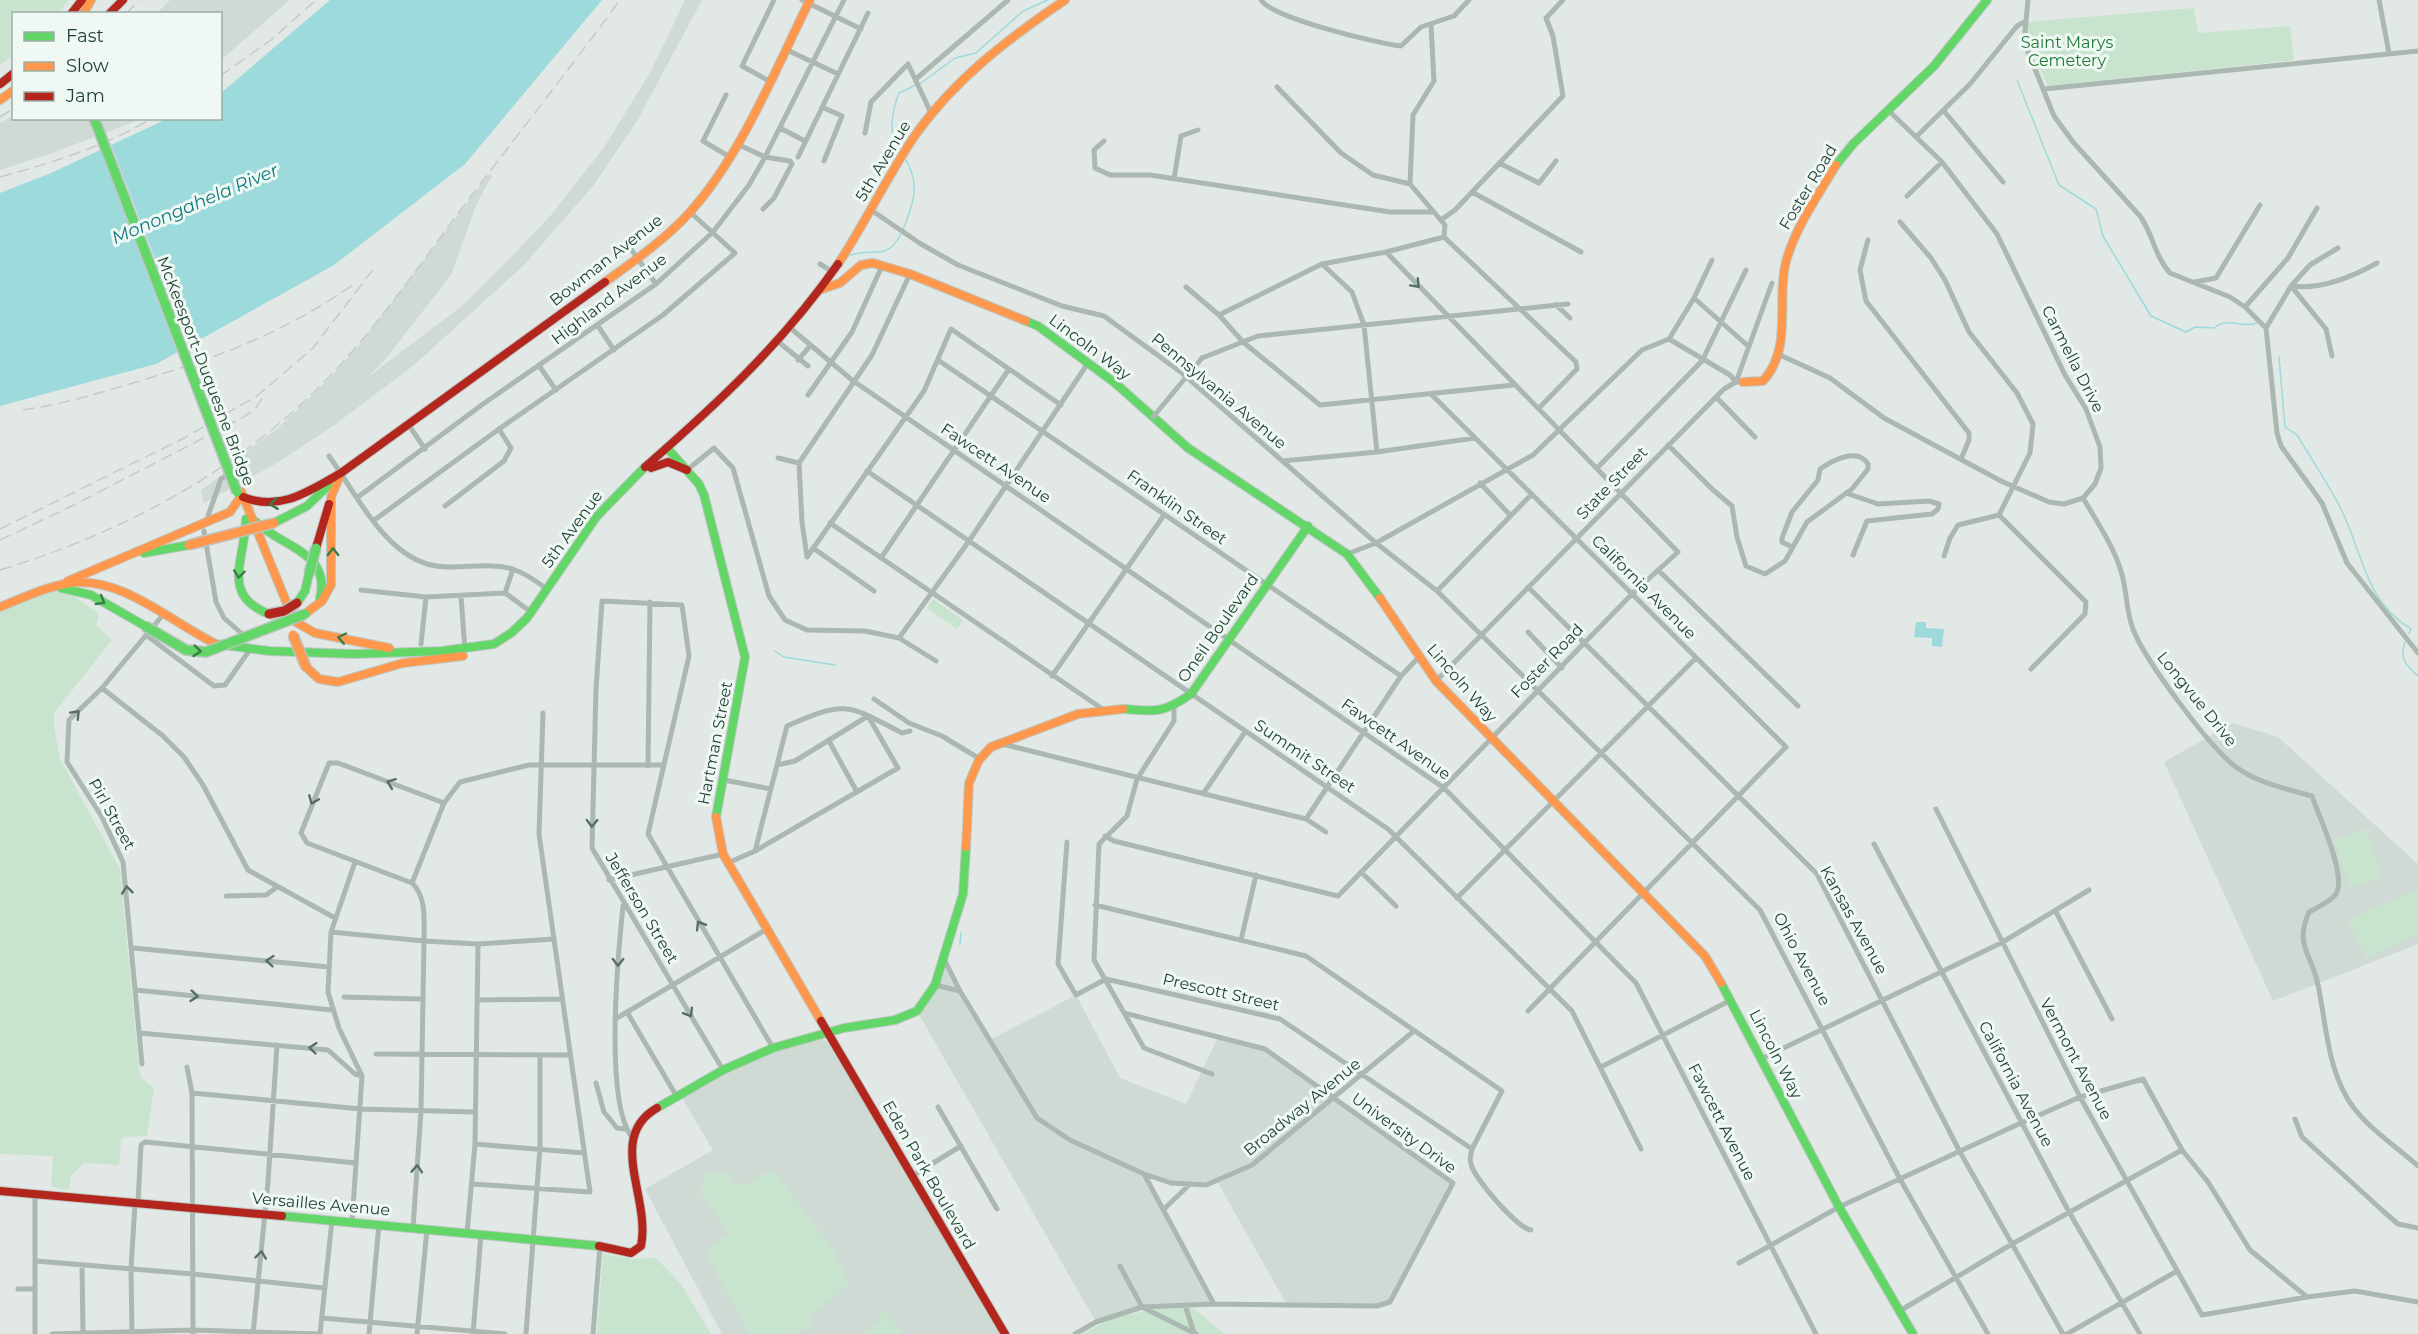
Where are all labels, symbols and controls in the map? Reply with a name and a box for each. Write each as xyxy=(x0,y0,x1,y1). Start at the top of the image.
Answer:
legend xyxy=(12,12,222,120)
text: Fast xyxy=(66,25,104,47)
park label: Saint Marys Cemetery xyxy=(2021,33,2113,70)
text: Slow xyxy=(66,55,109,77)
text: Jam xyxy=(65,85,105,107)
street label: 5th Avenue xyxy=(851,117,915,205)
street label: Foster Road xyxy=(1775,141,1841,233)
water label: Monongahela River xyxy=(108,159,282,249)
street label: Bowman Avenue xyxy=(546,210,666,310)
street label: Highland Avenue xyxy=(548,250,670,348)
street label: McKeesport-Duquesne Bridge xyxy=(153,254,259,488)
one-way arrow xyxy=(1409,277,1420,288)
street label: Carmella Drive xyxy=(2038,302,2108,416)
street label: Lincoln Way xyxy=(1045,310,1135,384)
street label: Pennsylvania Avenue xyxy=(1148,329,1290,453)
street label: Fawcett Avenue xyxy=(937,419,1055,507)
street label: State Street xyxy=(1573,442,1652,523)
street label: Franklin Street xyxy=(1123,466,1231,549)
street label: 5th Avenue xyxy=(538,487,606,571)
one-way arrow xyxy=(269,497,278,509)
street label: California Avenue xyxy=(1588,531,1700,643)
one-way arrow xyxy=(326,547,339,556)
one-way arrow xyxy=(233,570,246,579)
street label: Oneil Boulevard xyxy=(1173,570,1263,686)
one-way arrow xyxy=(95,594,105,605)
street label: Foster Road xyxy=(1507,620,1587,702)
one-way arrow xyxy=(337,632,347,645)
street label: Lincoln Way xyxy=(1423,640,1501,726)
one-way arrow xyxy=(192,644,202,657)
street label: Longvue Drive xyxy=(2153,648,2241,750)
street label: Hartman Street xyxy=(694,679,736,806)
street label: Fawcett Avenue xyxy=(1338,694,1454,784)
one-way arrow xyxy=(69,710,80,720)
street label: Summit Street xyxy=(1251,715,1360,797)
street label: Pirl Street xyxy=(85,775,140,854)
one-way arrow xyxy=(386,778,397,790)
one-way arrow xyxy=(308,794,320,805)
one-way arrow xyxy=(586,819,599,828)
street label: Jefferson Street xyxy=(601,848,683,967)
street label: Kansas Avenue xyxy=(1816,862,1892,978)
one-way arrow xyxy=(121,885,134,895)
street label: Ohio Avenue xyxy=(1769,909,1835,1009)
one-way arrow xyxy=(696,921,707,931)
one-way arrow xyxy=(265,955,274,968)
one-way arrow xyxy=(612,958,625,967)
street label: Prescott Street xyxy=(1161,969,1282,1015)
one-way arrow xyxy=(190,989,199,1002)
street label: Vermont Avenue xyxy=(2036,995,2116,1123)
street label: Lincoln Way xyxy=(1745,1006,1807,1102)
one-way arrow xyxy=(682,1007,694,1017)
street label: California Avenue xyxy=(1975,1018,2057,1150)
one-way arrow xyxy=(309,1042,318,1055)
street label: Broadway Avenue xyxy=(1240,1054,1364,1160)
street label: Fawcett Avenue xyxy=(1684,1060,1760,1184)
street label: University Drive xyxy=(1348,1089,1460,1177)
street label: Eden Park Boulevard xyxy=(879,1097,979,1253)
one-way arrow xyxy=(410,1165,423,1174)
street label: Versailles Avenue xyxy=(251,1188,391,1220)
one-way arrow xyxy=(254,1250,267,1260)

